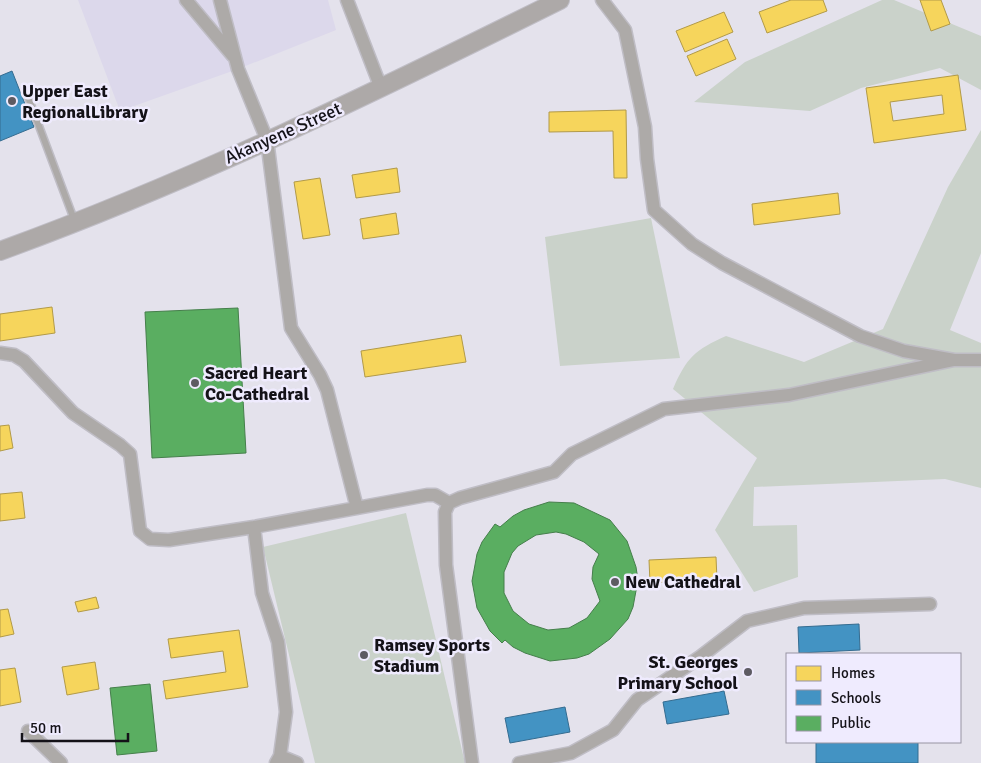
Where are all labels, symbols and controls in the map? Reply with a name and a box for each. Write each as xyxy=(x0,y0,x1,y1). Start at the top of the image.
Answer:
place label: Upper East RegionalLibrary xyxy=(22,80,148,123)
marker: Upper East RegionalLibrary xyxy=(6,95,18,107)
street label: Akanyene Street xyxy=(221,97,345,169)
place label: Sacred Heart Co-Cathedral xyxy=(205,362,309,405)
marker: Sacred Heart Co-Cathedral xyxy=(189,377,201,389)
place label: New Cathedral xyxy=(625,571,741,593)
marker: New Cathedral xyxy=(609,576,621,588)
place label: Ramsey Sports Stadium xyxy=(374,634,490,677)
marker: Ramsey Sports Stadium xyxy=(358,649,370,661)
place label: St. Georges Primary School xyxy=(618,651,738,694)
legend xyxy=(786,653,961,743)
text: Homes xyxy=(831,664,875,682)
marker: St. Georges Primary School xyxy=(742,666,754,678)
text: Schools xyxy=(831,689,882,707)
scale bar xyxy=(22,710,129,742)
text: Public xyxy=(831,714,871,732)
text: 50 m xyxy=(30,719,61,737)

